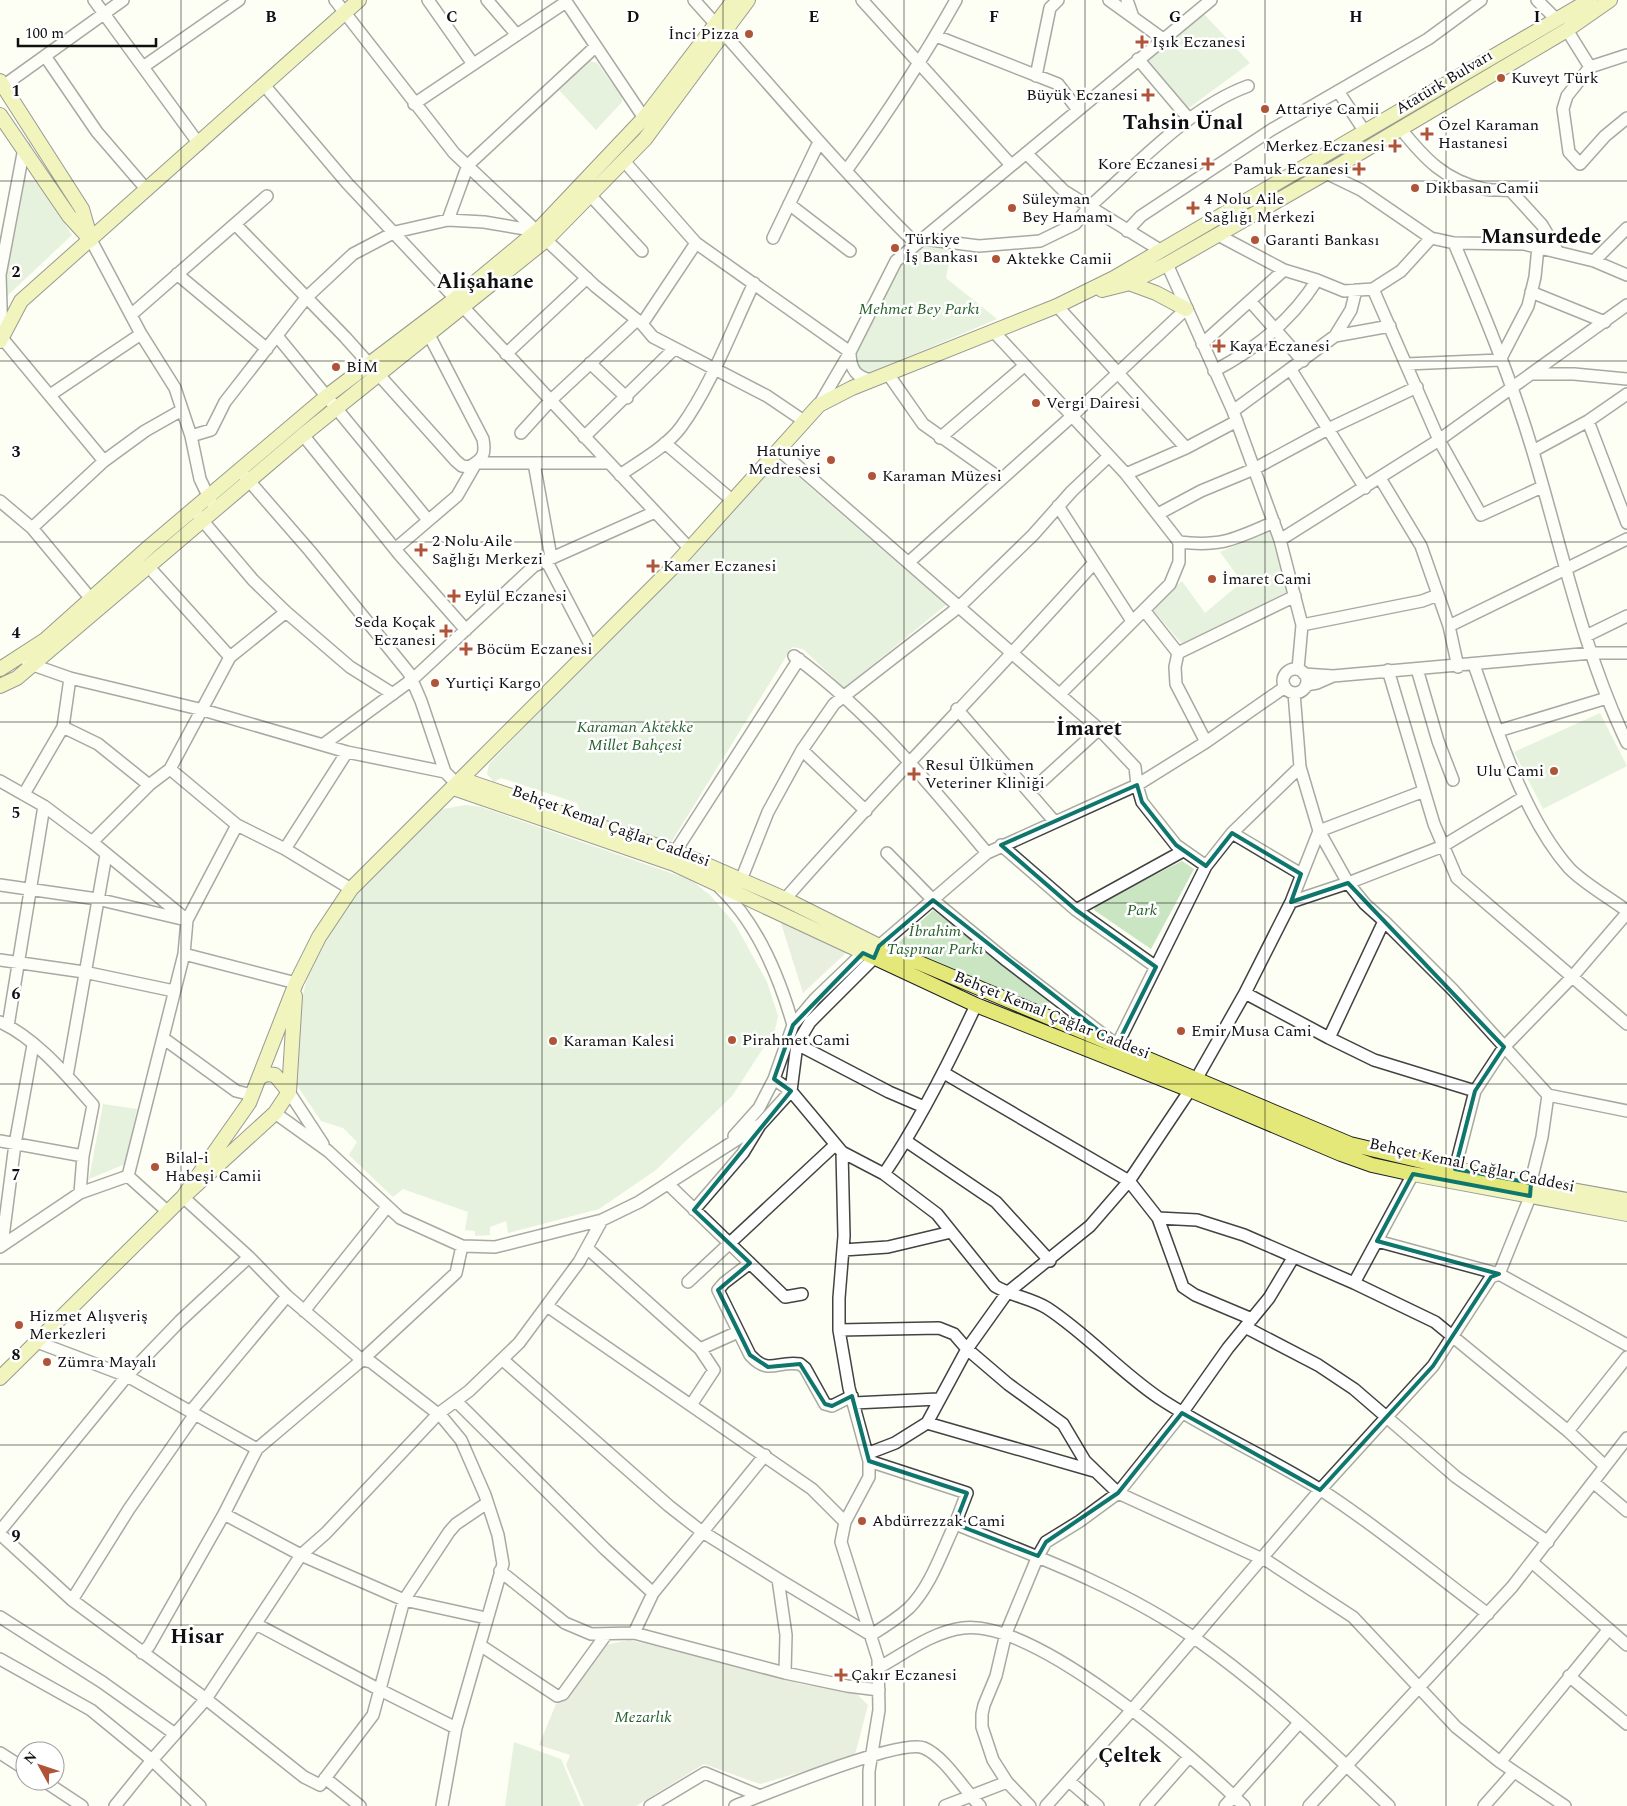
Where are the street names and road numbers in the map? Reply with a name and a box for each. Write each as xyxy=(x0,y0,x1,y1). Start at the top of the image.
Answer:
street label: Atatürk Bulvarı xyxy=(1391,43,1497,121)
street label: Behçet Kemal Çağlar Caddesi xyxy=(508,779,714,873)
street label: Behçet Kemal Çağlar Caddesi xyxy=(950,965,1154,1065)
street label: Behçet Kemal Çağlar Caddesi xyxy=(1367,1131,1577,1199)

